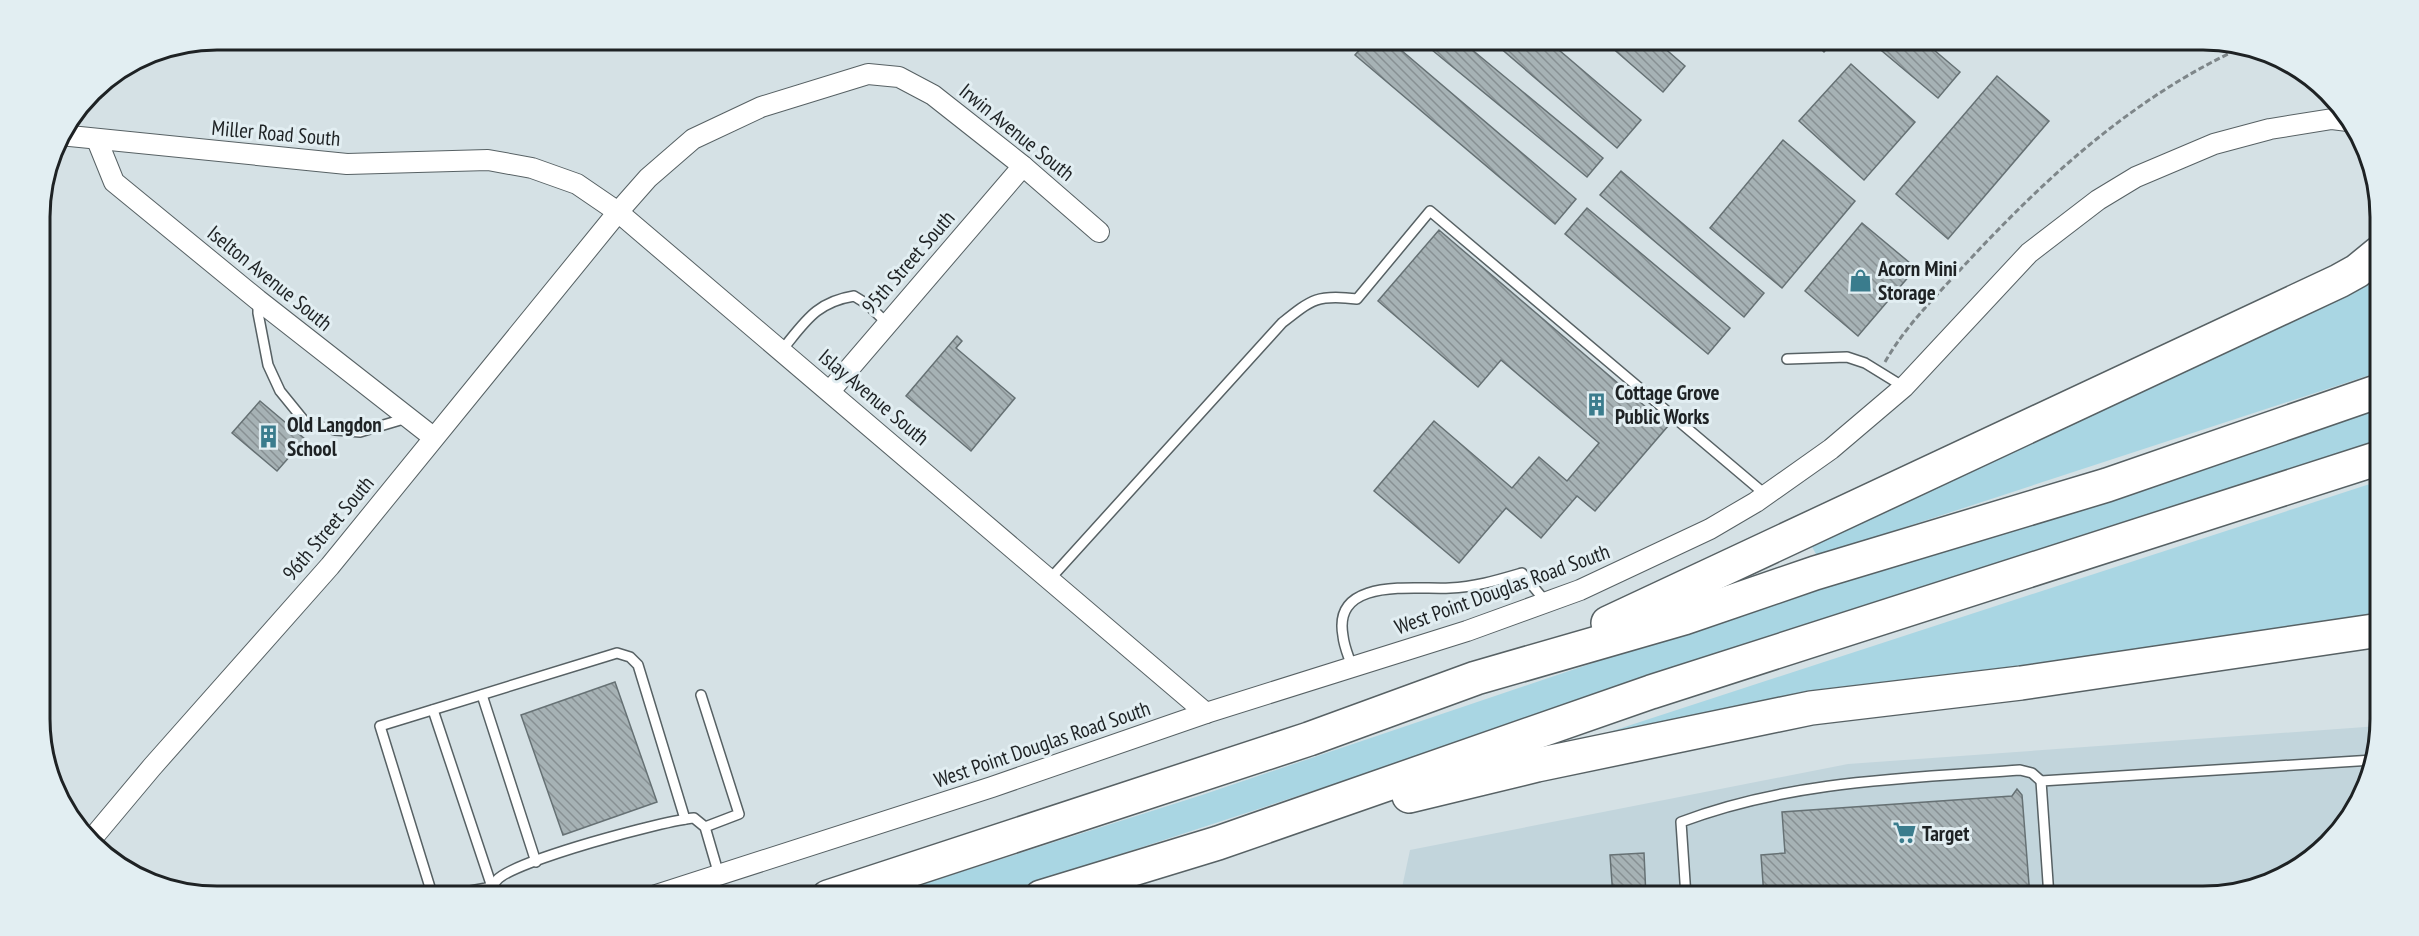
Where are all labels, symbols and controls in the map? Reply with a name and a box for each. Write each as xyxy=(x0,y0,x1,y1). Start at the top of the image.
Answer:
street label: Irwin Avenue South xyxy=(954,77,1080,187)
street label: Miller Road South xyxy=(211,114,341,152)
street label: 95th Street South xyxy=(856,205,960,319)
street label: Iselton Avenue South xyxy=(202,219,338,337)
place label: Acorn Mini Storage xyxy=(1877,255,1957,306)
shop icon: Acorn Mini Storage xyxy=(1847,267,1873,293)
street label: Islay Avenue South xyxy=(813,343,935,451)
place label: Cottage Grove Public Works xyxy=(1615,379,1720,430)
building icon: Cottage Grove Public Works xyxy=(1584,391,1610,417)
place label: Old Langdon School xyxy=(287,411,382,462)
building icon: Old Langdon School xyxy=(256,423,282,449)
street label: 96th Street South xyxy=(276,470,380,586)
street label: West Point Douglas Road South xyxy=(1391,538,1613,640)
street label: West Point Douglas Road South xyxy=(930,694,1154,794)
supermarket icon: Target xyxy=(1891,820,1917,846)
place label: Target xyxy=(1922,820,1969,847)

